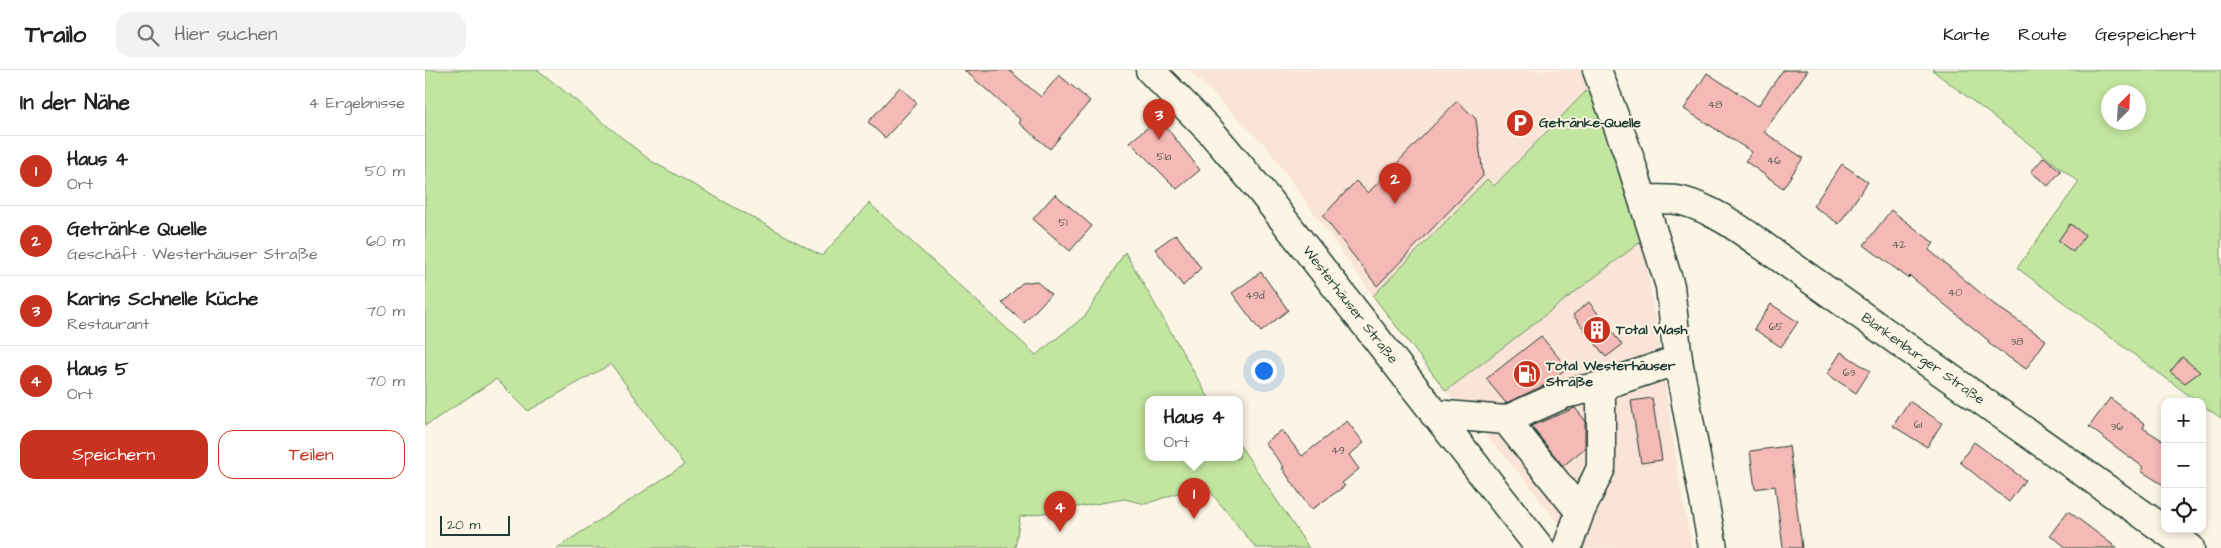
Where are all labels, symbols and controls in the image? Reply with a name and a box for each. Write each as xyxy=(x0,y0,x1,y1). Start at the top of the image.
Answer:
search box xyxy=(116,12,466,57)
text: Trailo xyxy=(25,18,86,52)
icon: search xyxy=(134,21,162,49)
text: Hier suchen xyxy=(174,21,277,48)
text: Karte xyxy=(1943,22,1990,47)
text: Route xyxy=(2018,22,2067,47)
text: Gespeichert xyxy=(2095,22,2196,47)
north arrow xyxy=(2101,85,2146,130)
text: In der Nähe xyxy=(20,88,130,117)
text: 4 Ergebnisse xyxy=(308,92,405,114)
house number: 48 xyxy=(1708,97,1722,112)
pin: 3 xyxy=(1143,99,1175,140)
parking icon: Getränke-Quelle xyxy=(1505,108,1535,138)
place label: Getränke-Quelle xyxy=(1539,113,1641,133)
text: Haus 4 xyxy=(67,146,128,173)
house number: 51a xyxy=(1157,149,1172,164)
house number: 46 xyxy=(1767,153,1781,168)
text: 1 xyxy=(35,160,37,182)
text: 50 m xyxy=(365,160,405,182)
pin: 2 xyxy=(1379,163,1411,204)
text: Ort xyxy=(67,173,93,195)
house number: 51 xyxy=(1058,215,1068,230)
text: Getränke Quelle xyxy=(67,216,207,243)
text: 2 xyxy=(31,230,41,252)
text: 60 m xyxy=(366,230,405,252)
house number: 42 xyxy=(1892,237,1907,252)
street label: Westerhäuser Straße xyxy=(1298,242,1403,369)
text: Geschäft · Westerhäuser Straße xyxy=(67,243,318,265)
house number: 40 xyxy=(1948,285,1962,300)
text: Karins Schnelle Küche xyxy=(67,286,258,313)
house number: 49d xyxy=(1245,288,1265,303)
text: 3 xyxy=(32,300,40,322)
text: 70 m xyxy=(366,300,405,322)
street label: Blankenburger Straße xyxy=(1857,308,1989,410)
text: Restaurant xyxy=(67,313,149,335)
building icon: Total Wash xyxy=(1582,315,1612,345)
house number: 65 xyxy=(1769,319,1784,334)
place label: Total Wash xyxy=(1615,320,1689,340)
house number: 38 xyxy=(2011,334,2023,349)
text: Haus 5 xyxy=(67,356,128,383)
place label: Total Westerhäuser Straße xyxy=(1545,356,1676,392)
your location xyxy=(1251,358,1277,384)
fuel station icon: Total Westerhäuser Straße xyxy=(1512,359,1542,389)
house number: 63 xyxy=(1843,365,1856,380)
text: 4 xyxy=(31,370,41,392)
text: 70 m xyxy=(366,370,405,392)
text: Ort xyxy=(67,383,93,405)
popup xyxy=(1145,396,1243,461)
map controls xyxy=(2161,398,2206,533)
button: + xyxy=(2161,398,2206,443)
text: Haus 4 xyxy=(1164,404,1224,431)
house number: 61 xyxy=(1914,417,1923,432)
house number: 36 xyxy=(2111,419,2123,434)
button: Speichern xyxy=(20,430,208,479)
button: Teilen xyxy=(218,430,405,479)
text: Ort xyxy=(1164,431,1190,453)
house number: 49 xyxy=(1331,443,1345,458)
button: − xyxy=(2161,443,2206,488)
pin: 1 xyxy=(1178,478,1210,519)
button: locate xyxy=(2161,488,2206,533)
pin: 4 xyxy=(1044,491,1076,532)
scale bar xyxy=(440,513,510,536)
text: 20 m xyxy=(447,515,480,535)

